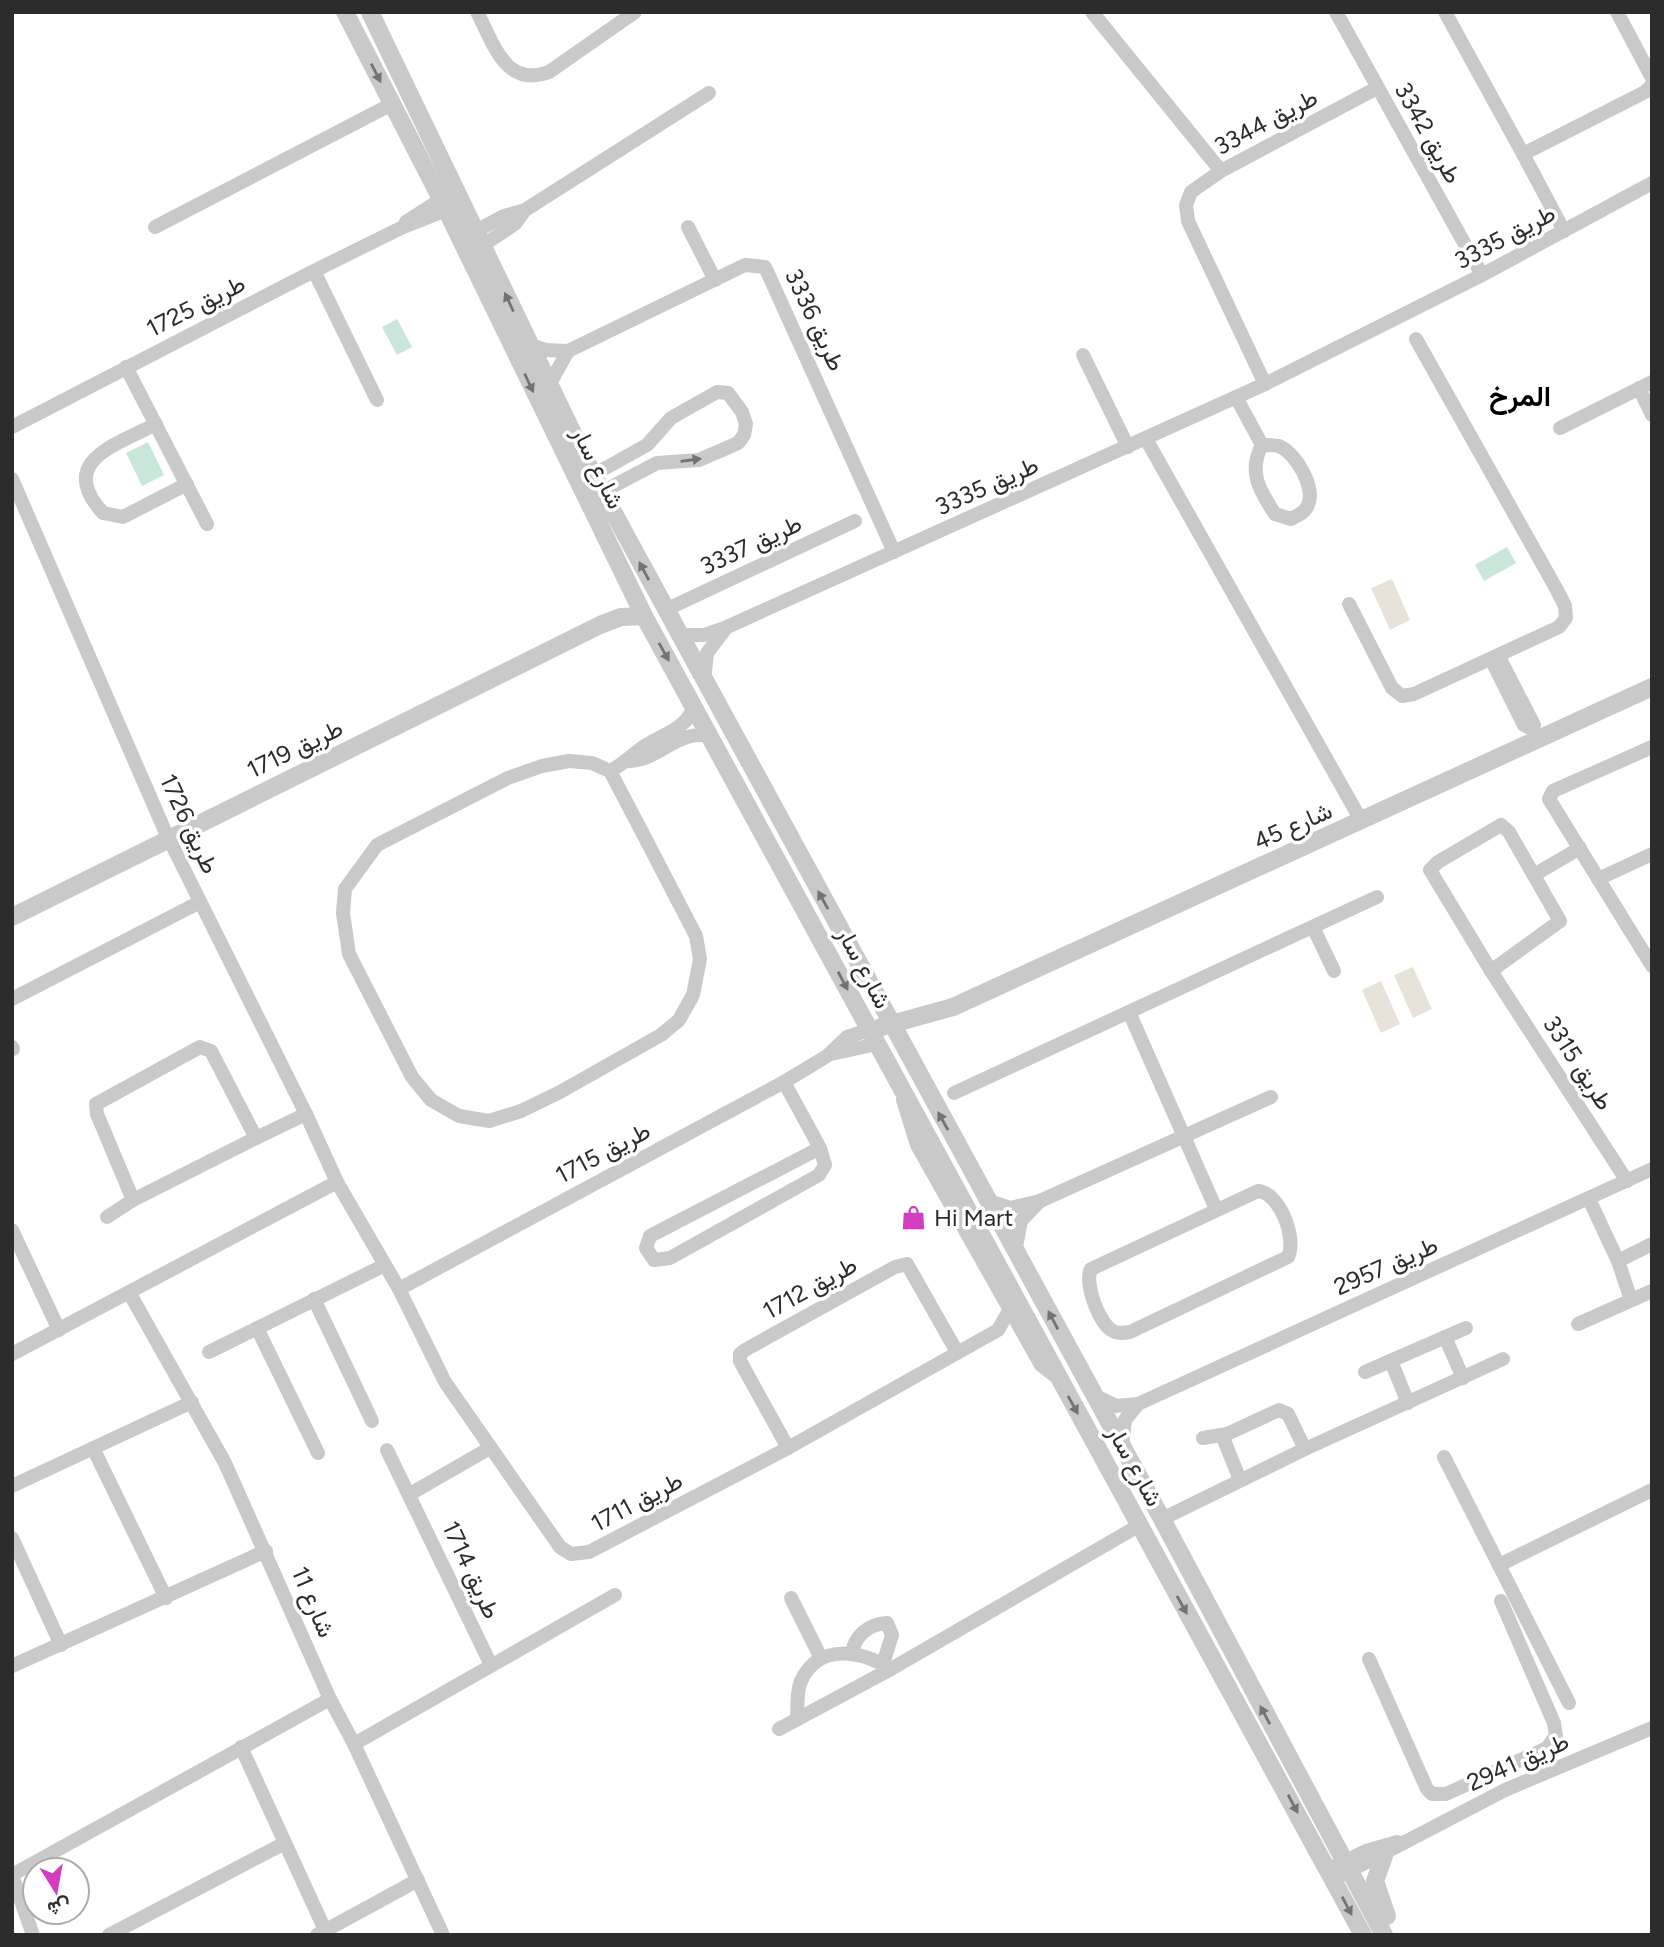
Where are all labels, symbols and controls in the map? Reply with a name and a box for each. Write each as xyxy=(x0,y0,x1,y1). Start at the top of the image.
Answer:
one-way arrow xyxy=(371,63,382,83)
street label: طريق 3342 xyxy=(1388,77,1468,189)
street label: طريق 3344 xyxy=(1209,82,1323,162)
street label: طريق 3335 xyxy=(1449,198,1561,276)
street label: طريق 3336 xyxy=(778,264,852,376)
street label: طريق 1725 xyxy=(142,268,250,344)
one-way arrow xyxy=(504,292,515,312)
one-way arrow xyxy=(523,373,535,393)
district label: المرخ xyxy=(1489,379,1551,415)
street label: شارع سار xyxy=(564,421,631,514)
street label: طريق 3335 xyxy=(931,450,1043,522)
one-way arrow xyxy=(681,454,703,465)
street label: طريق 3337 xyxy=(695,508,807,582)
one-way arrow xyxy=(639,561,650,581)
one-way arrow xyxy=(658,642,670,662)
street label: طريق 1719 xyxy=(242,713,348,785)
street label: طريق 1726 xyxy=(153,769,225,879)
street label: شارع 45 xyxy=(1249,795,1337,857)
one-way arrow xyxy=(817,891,829,910)
street label: شارع سار xyxy=(829,921,898,1014)
one-way arrow xyxy=(837,971,849,991)
street label: طريق 3315 xyxy=(1536,1010,1620,1116)
one-way arrow xyxy=(937,1111,949,1131)
street label: طريق 1715 xyxy=(550,1116,656,1190)
place label: Hi Mart xyxy=(934,1203,1013,1232)
shop icon: Hi Mart xyxy=(900,1204,928,1232)
street label: طريق 2957 xyxy=(1329,1230,1443,1302)
street label: طريق 1712 xyxy=(758,1250,862,1326)
one-way arrow xyxy=(1047,1310,1059,1330)
one-way arrow xyxy=(1067,1395,1079,1415)
street label: شارع سار xyxy=(1099,1420,1169,1512)
street label: طريق 1711 xyxy=(586,1465,688,1539)
street label: طريق 1714 xyxy=(435,1516,507,1624)
street label: شارع 11 xyxy=(284,1562,341,1642)
one-way arrow xyxy=(1176,1595,1188,1615)
one-way arrow xyxy=(1259,1705,1271,1725)
street label: طريق 2941 xyxy=(1462,1726,1574,1798)
one-way arrow xyxy=(1287,1794,1299,1813)
north arrow xyxy=(21,1856,91,1926)
text: ش xyxy=(46,1894,73,1921)
one-way arrow xyxy=(1341,1896,1353,1916)

